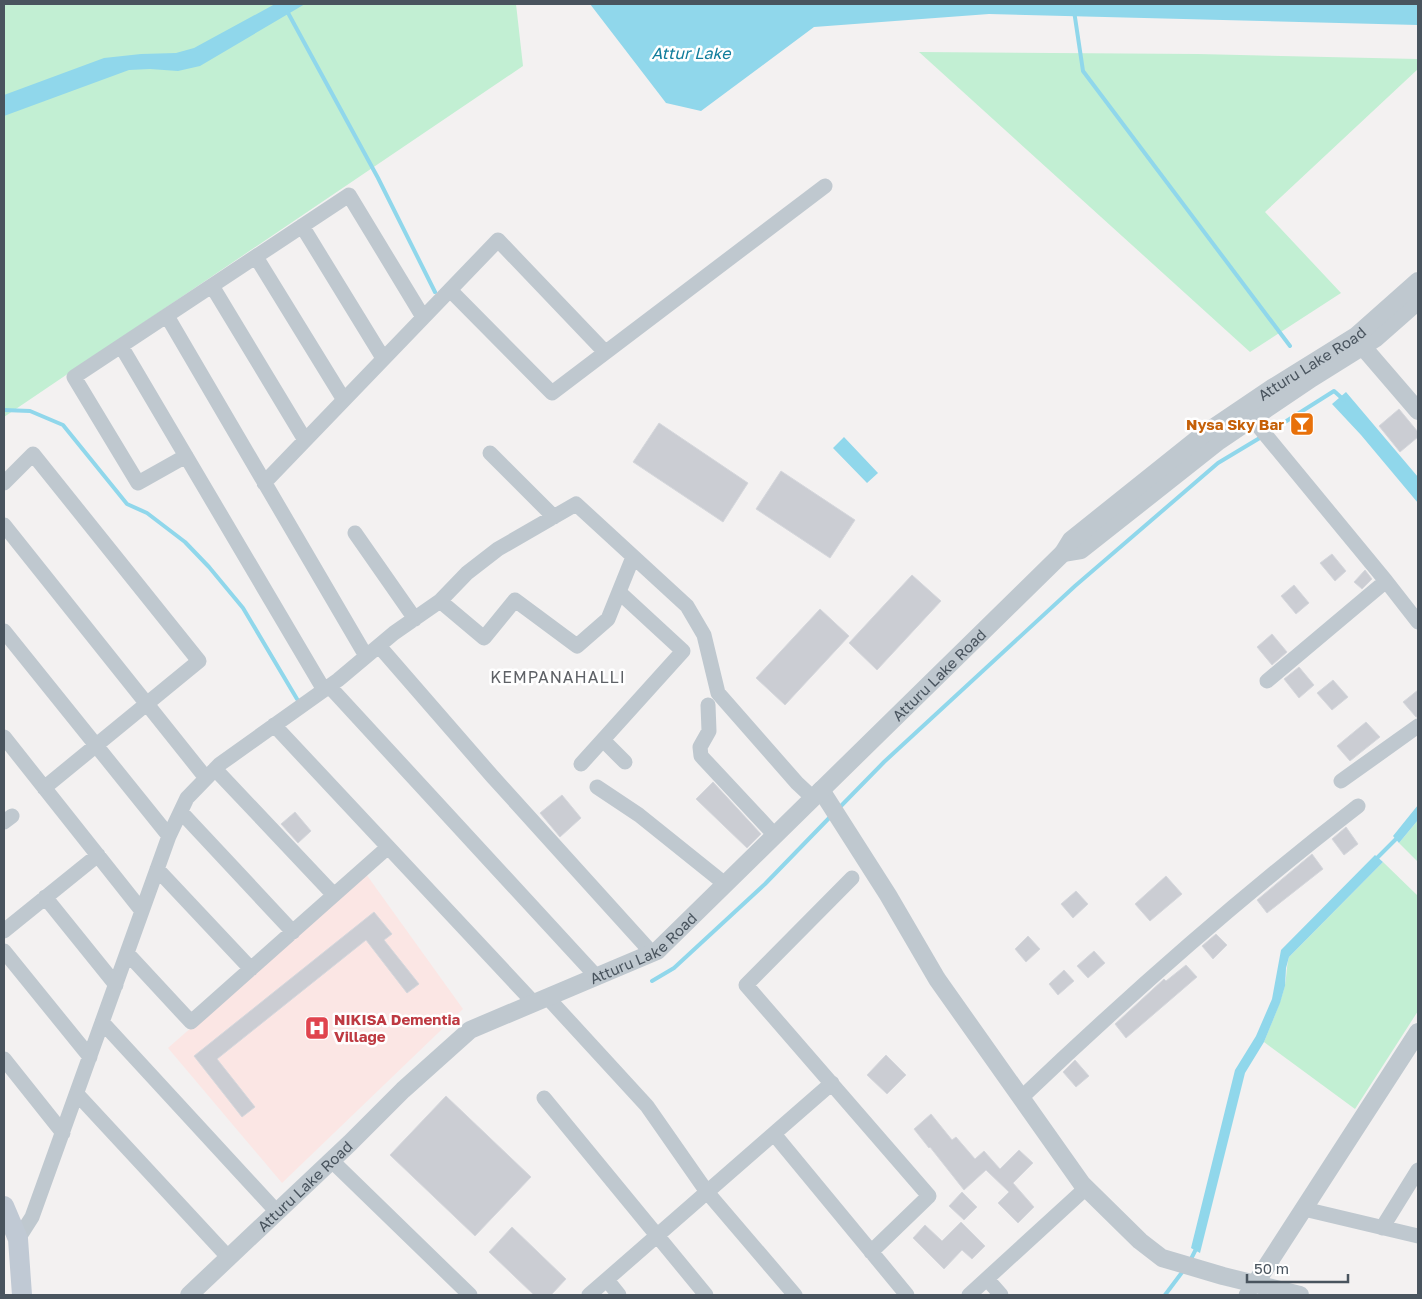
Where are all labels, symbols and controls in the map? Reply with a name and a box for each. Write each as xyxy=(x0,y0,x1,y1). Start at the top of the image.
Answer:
water label: Attur Lake xyxy=(652,43,732,63)
street label: Atturu Lake Road xyxy=(1254,323,1369,404)
bar icon: Nysa Sky Bar xyxy=(1289,411,1315,437)
place label: Nysa Sky Bar xyxy=(1186,415,1284,433)
street label: Atturu Lake Road xyxy=(888,625,989,724)
district label: KEMPANAHALLI xyxy=(490,667,626,687)
street label: Atturu Lake Road xyxy=(587,908,700,987)
place label: NIKISA Dementia Village xyxy=(334,1010,461,1045)
hospital icon: NIKISA Dementia Village xyxy=(304,1015,330,1041)
street label: Atturu Lake Road xyxy=(253,1137,356,1235)
scale bar xyxy=(1247,1252,1348,1284)
text: 50 m xyxy=(1254,1259,1289,1277)

